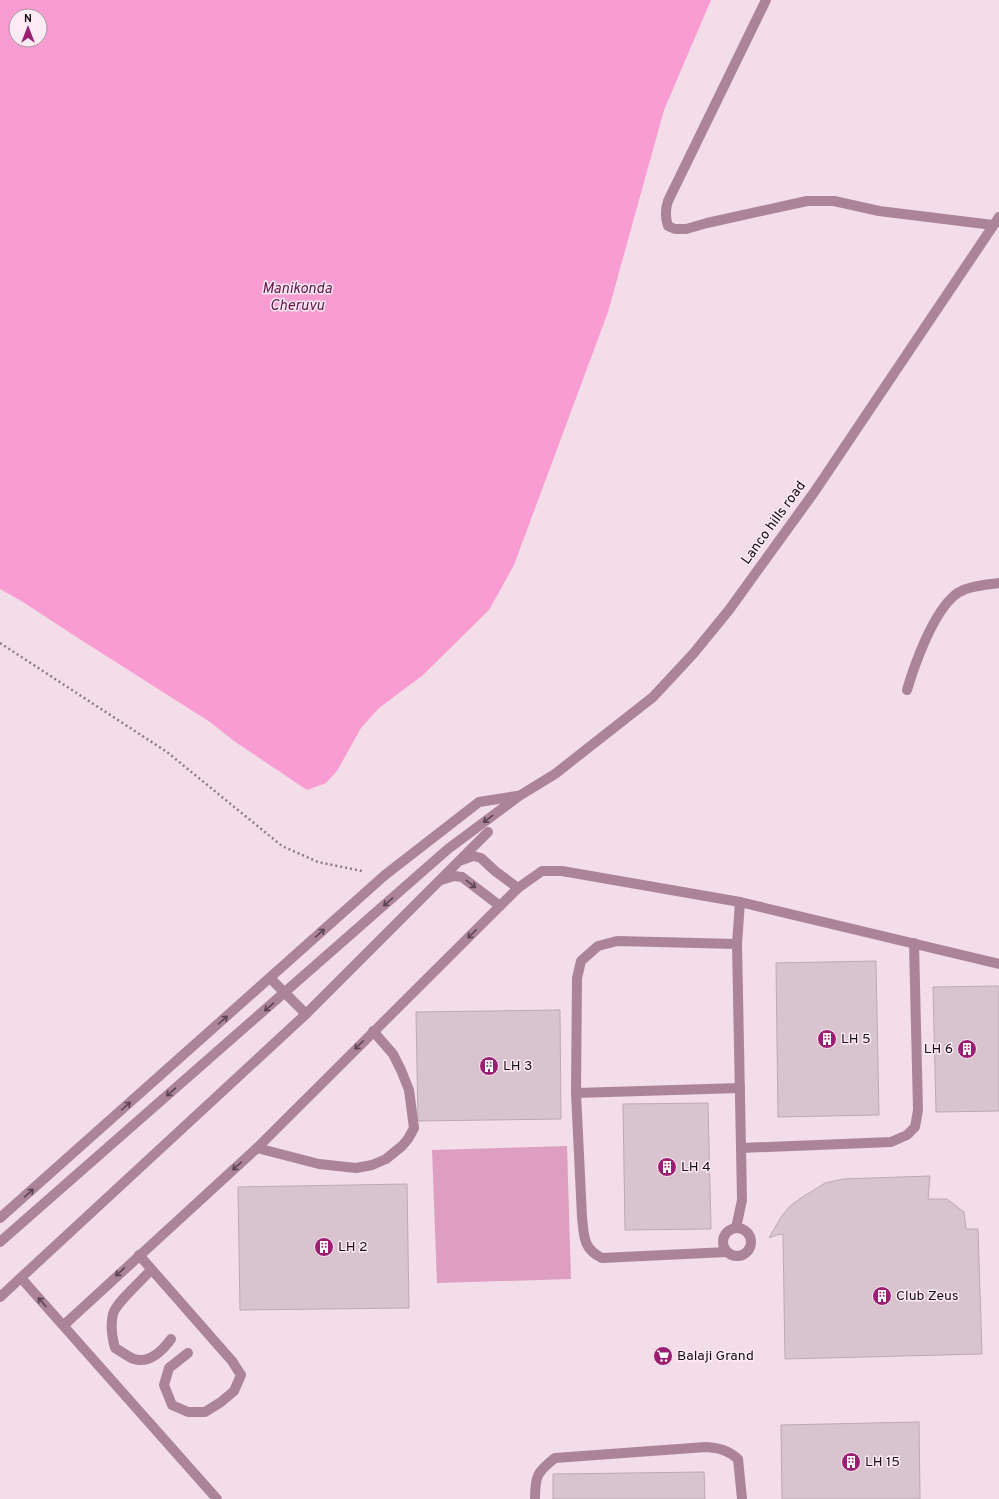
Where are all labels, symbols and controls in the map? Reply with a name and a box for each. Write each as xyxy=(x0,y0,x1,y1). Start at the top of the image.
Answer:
north arrow xyxy=(8,8,48,48)
text: N xyxy=(24,12,32,26)
water label: Manikonda Cheruvu xyxy=(262,280,332,316)
street label: Lanco hills road xyxy=(738,478,810,568)
one-way arrow xyxy=(482,815,493,823)
one-way arrow xyxy=(466,880,477,889)
one-way arrow xyxy=(383,898,393,907)
one-way arrow xyxy=(315,928,325,938)
one-way arrow xyxy=(467,929,477,939)
one-way arrow xyxy=(265,1002,275,1011)
one-way arrow xyxy=(218,1015,229,1024)
building icon: LH 5 xyxy=(816,1028,838,1050)
place label: LH 5 xyxy=(841,1031,871,1048)
building icon: LH 6 xyxy=(956,1038,978,1060)
one-way arrow xyxy=(354,1040,364,1050)
place label: LH 6 xyxy=(924,1041,953,1058)
building icon: LH 3 xyxy=(478,1055,500,1077)
place label: LH 3 xyxy=(503,1058,532,1075)
one-way arrow xyxy=(166,1088,177,1097)
one-way arrow xyxy=(121,1101,131,1111)
building icon: LH 4 xyxy=(656,1156,678,1178)
place label: LH 4 xyxy=(681,1159,711,1176)
one-way arrow xyxy=(232,1161,242,1170)
one-way arrow xyxy=(24,1188,34,1197)
building icon: LH 2 xyxy=(313,1236,335,1258)
place label: LH 2 xyxy=(338,1239,367,1256)
one-way arrow xyxy=(115,1268,126,1277)
building icon: Club Zeus xyxy=(871,1285,893,1307)
place label: Club Zeus xyxy=(896,1288,959,1305)
one-way arrow xyxy=(38,1297,47,1307)
supermarket icon: Balaji Grand xyxy=(652,1345,674,1367)
place label: Balaji Grand xyxy=(677,1348,754,1365)
building icon: LH 15 xyxy=(840,1451,862,1473)
place label: LH 15 xyxy=(865,1454,900,1471)

